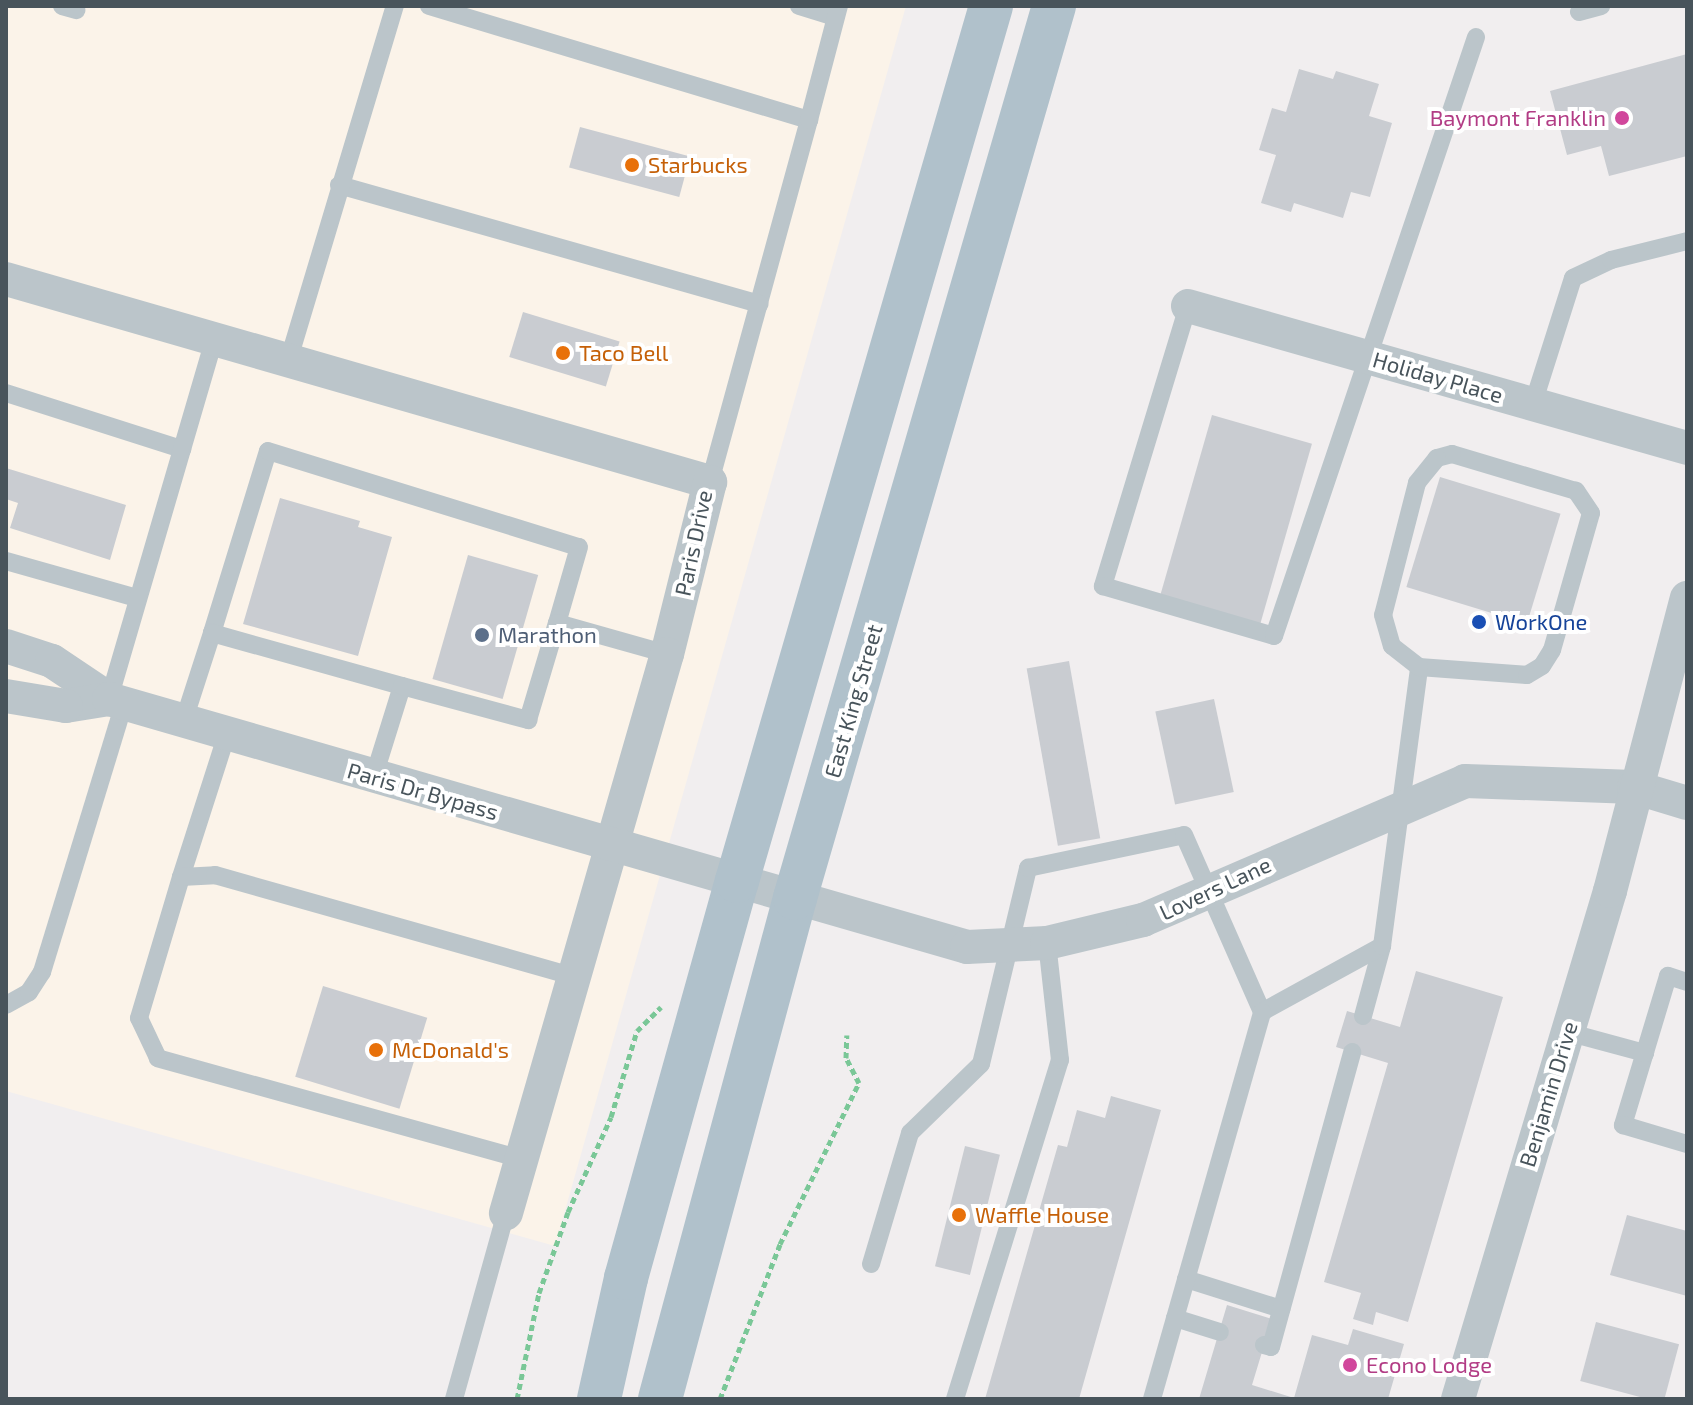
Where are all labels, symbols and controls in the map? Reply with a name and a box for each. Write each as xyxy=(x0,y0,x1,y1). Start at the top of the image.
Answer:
place label: Baymont Franklin xyxy=(1430,105,1606,131)
marker: Baymont Franklin xyxy=(1613,109,1631,127)
place label: Starbucks xyxy=(648,152,748,178)
marker: Starbucks xyxy=(623,156,641,174)
place label: Taco Bell xyxy=(579,340,668,366)
marker: Taco Bell xyxy=(554,344,572,362)
street label: Holiday Place xyxy=(1370,346,1506,408)
street label: Paris Drive xyxy=(669,488,717,598)
place label: WorkOne xyxy=(1495,609,1587,635)
marker: WorkOne xyxy=(1470,613,1488,631)
street label: East King Street xyxy=(818,621,888,781)
place label: Marathon xyxy=(498,622,597,648)
marker: Marathon xyxy=(473,626,491,644)
street label: Paris Dr Bypass xyxy=(344,757,502,825)
street label: Lovers Lane xyxy=(1155,851,1275,925)
street label: Benjamin Drive xyxy=(1513,1018,1583,1170)
place label: McDonald's xyxy=(392,1037,509,1063)
marker: McDonald's xyxy=(367,1041,385,1059)
place label: Waffle House xyxy=(975,1202,1109,1228)
marker: Waffle House xyxy=(950,1206,968,1224)
place label: Econo Lodge xyxy=(1366,1352,1492,1378)
marker: Econo Lodge xyxy=(1341,1356,1359,1374)

